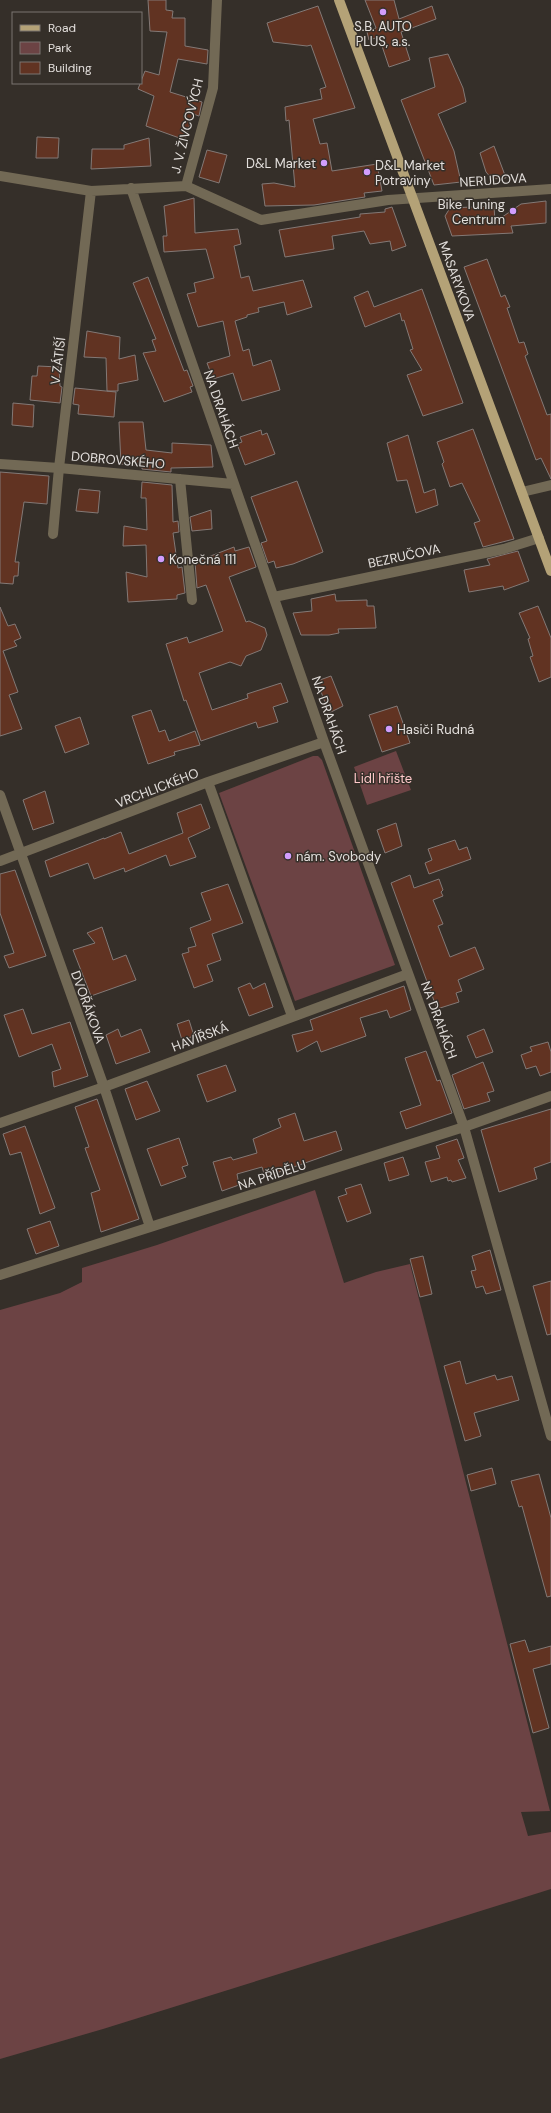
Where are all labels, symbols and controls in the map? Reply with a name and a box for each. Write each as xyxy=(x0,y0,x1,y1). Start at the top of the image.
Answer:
marker: S.B. AUTO PLUS, a.s. xyxy=(378,7,388,17)
legend xyxy=(12,12,142,84)
place label: S.B. AUTO PLUS, a.s. xyxy=(354,18,412,50)
text: Road xyxy=(48,20,76,36)
text: Park xyxy=(48,40,72,56)
text: Building xyxy=(48,60,92,76)
street label: J. V. ŽIVCOVÝCH xyxy=(166,77,207,175)
place label: D&L Market xyxy=(246,155,316,172)
place label: D&L Market Potraviny xyxy=(375,157,445,189)
marker: D&L Market xyxy=(319,158,329,168)
marker: D&L Market Potraviny xyxy=(362,167,372,177)
street label: NERUDOVA xyxy=(459,169,528,191)
place label: Bike Tuning Centrum xyxy=(438,196,505,228)
marker: Bike Tuning Centrum xyxy=(508,206,518,216)
street label: MASARYKOVA xyxy=(435,239,479,323)
street label: V ZÁTIŠÍ xyxy=(46,336,69,386)
street label: NA DRAHÁCH xyxy=(200,367,243,450)
street label: DOBROVSKÉHO xyxy=(70,446,166,473)
street label: BEZRUČOVA xyxy=(366,540,442,572)
place label: Konečná 111 xyxy=(169,551,236,568)
marker: Konečná 111 xyxy=(156,554,166,564)
street label: NA DRAHÁCH xyxy=(308,673,351,756)
place label: Hasiči Rudná xyxy=(397,721,474,738)
marker: Hasiči Rudná xyxy=(384,724,394,734)
street label: VRCHLICKÉHO xyxy=(113,763,201,812)
park label: Lidl hřište xyxy=(354,770,412,787)
place label: nám. Svobody xyxy=(296,848,381,865)
marker: nám. Svobody xyxy=(283,851,293,861)
street label: DVOŘÁKOVA xyxy=(67,968,110,1046)
street label: NA DRAHÁCH xyxy=(417,978,462,1061)
street label: HAVÍŘSKÁ xyxy=(169,1017,231,1056)
street label: NA PŘÍDĚLU xyxy=(235,1155,308,1194)

